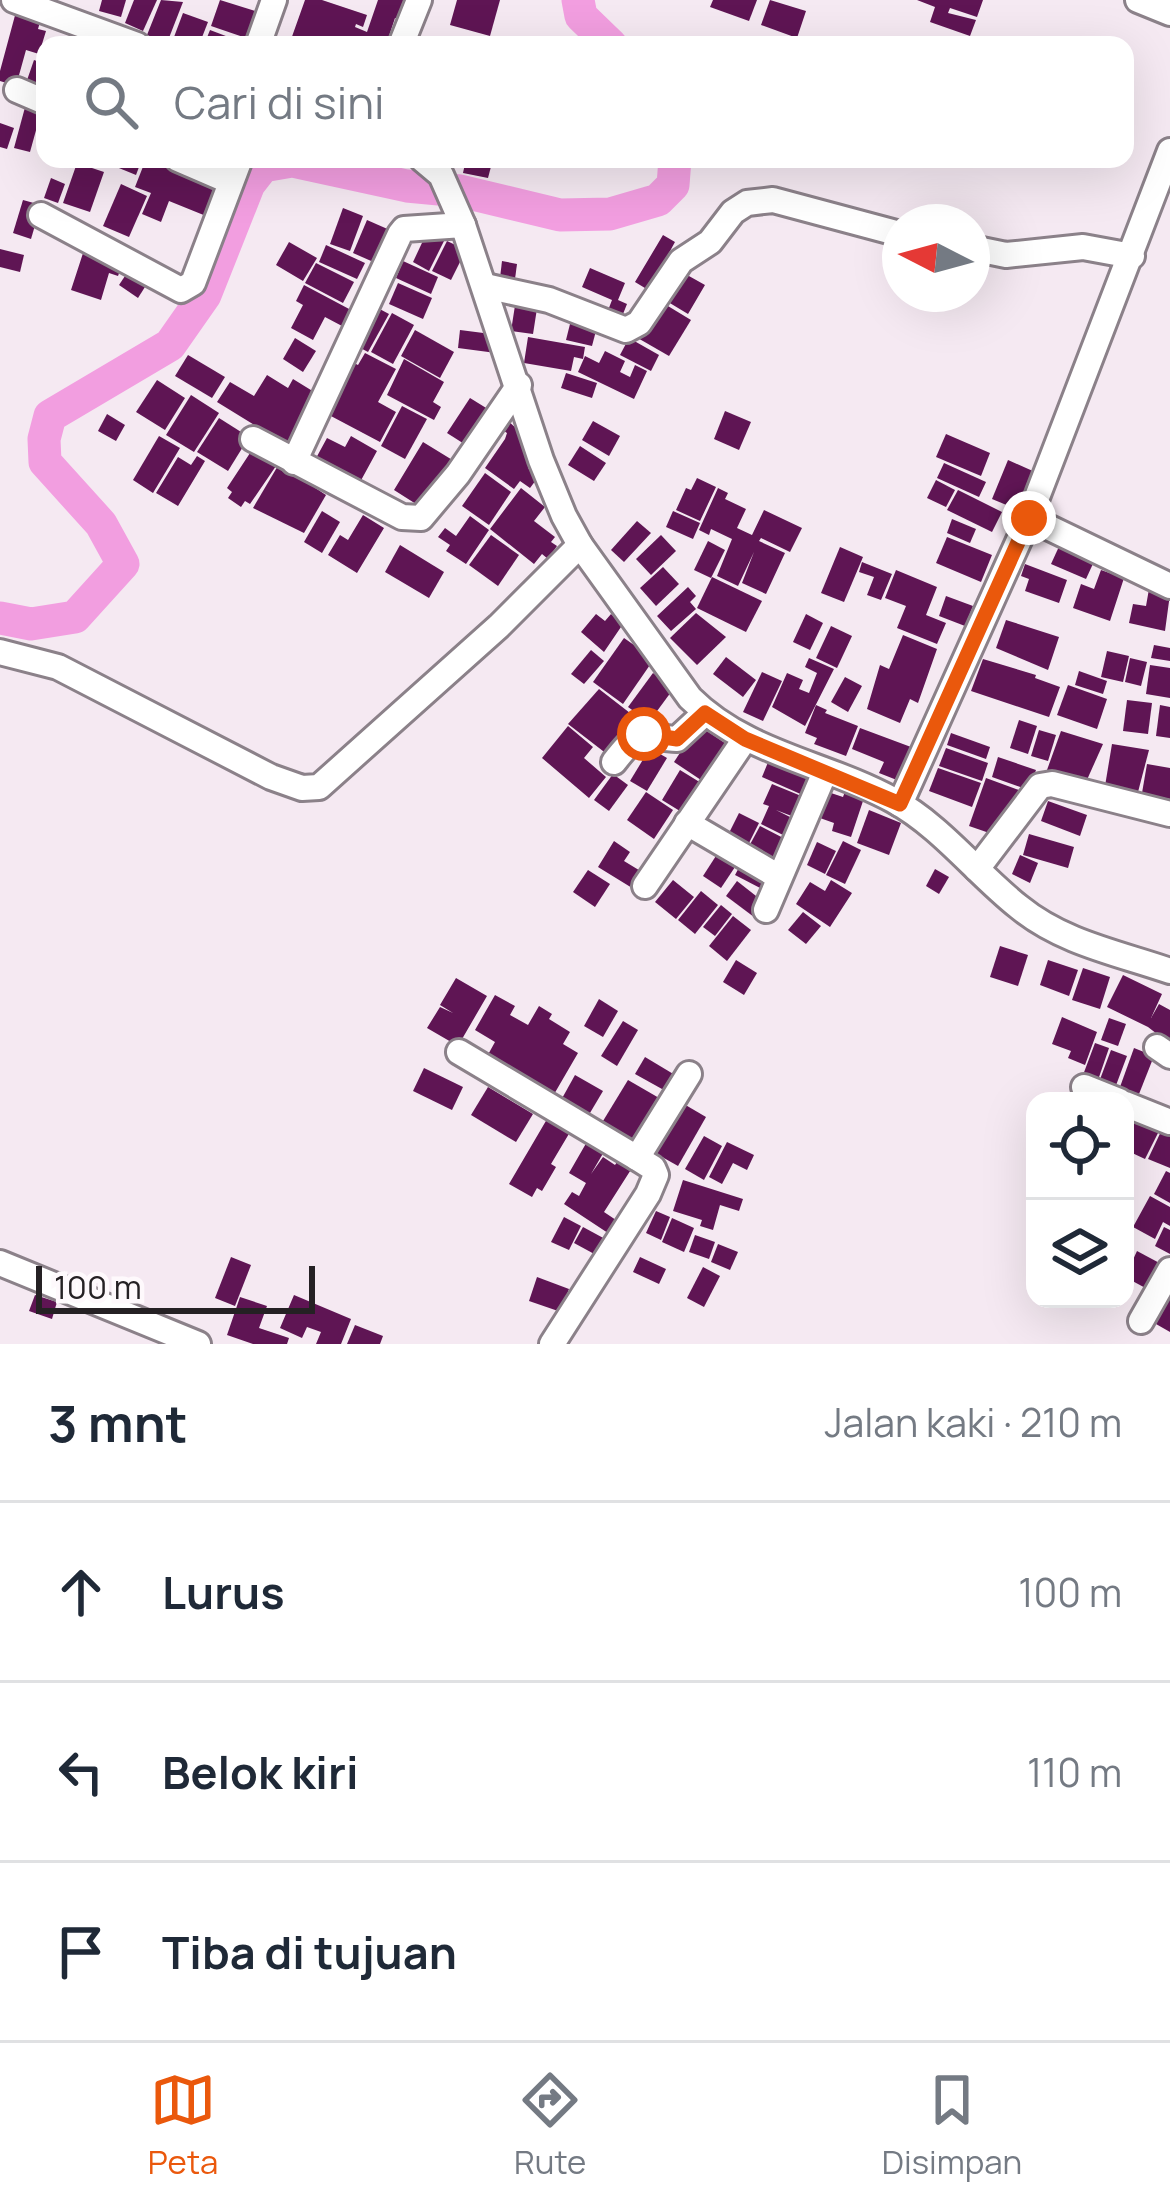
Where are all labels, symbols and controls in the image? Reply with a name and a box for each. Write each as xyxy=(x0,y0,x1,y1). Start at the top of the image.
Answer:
search box xyxy=(36,36,1134,168)
icon: search xyxy=(78,69,144,135)
text: Cari di sini xyxy=(174,71,384,133)
north arrow xyxy=(882,204,990,312)
route end xyxy=(1002,491,1056,545)
route start xyxy=(617,707,671,761)
map controls xyxy=(1026,1092,1134,1308)
button: locate xyxy=(1026,1092,1134,1200)
button: layers xyxy=(1026,1200,1134,1308)
scale bar xyxy=(36,1260,315,1313)
text: 100 m xyxy=(54,1264,142,1309)
text: 3 mnt xyxy=(48,1388,188,1457)
text: Jalan kaki · 210 m xyxy=(825,1395,1122,1449)
icon: ahead xyxy=(48,1559,114,1625)
text: Lurus xyxy=(162,1561,285,1623)
text: 100 m xyxy=(1018,1565,1122,1619)
icon: left xyxy=(48,1739,114,1805)
text: Belok kiri xyxy=(162,1741,359,1803)
text: 110 m xyxy=(1027,1745,1122,1799)
icon: arrive xyxy=(48,1919,114,1985)
text: Tiba di tujuan xyxy=(162,1921,457,1983)
tab: Peta xyxy=(148,2067,218,2184)
tab: Rute xyxy=(514,2067,586,2184)
tab: Disimpan xyxy=(882,2067,1022,2184)

